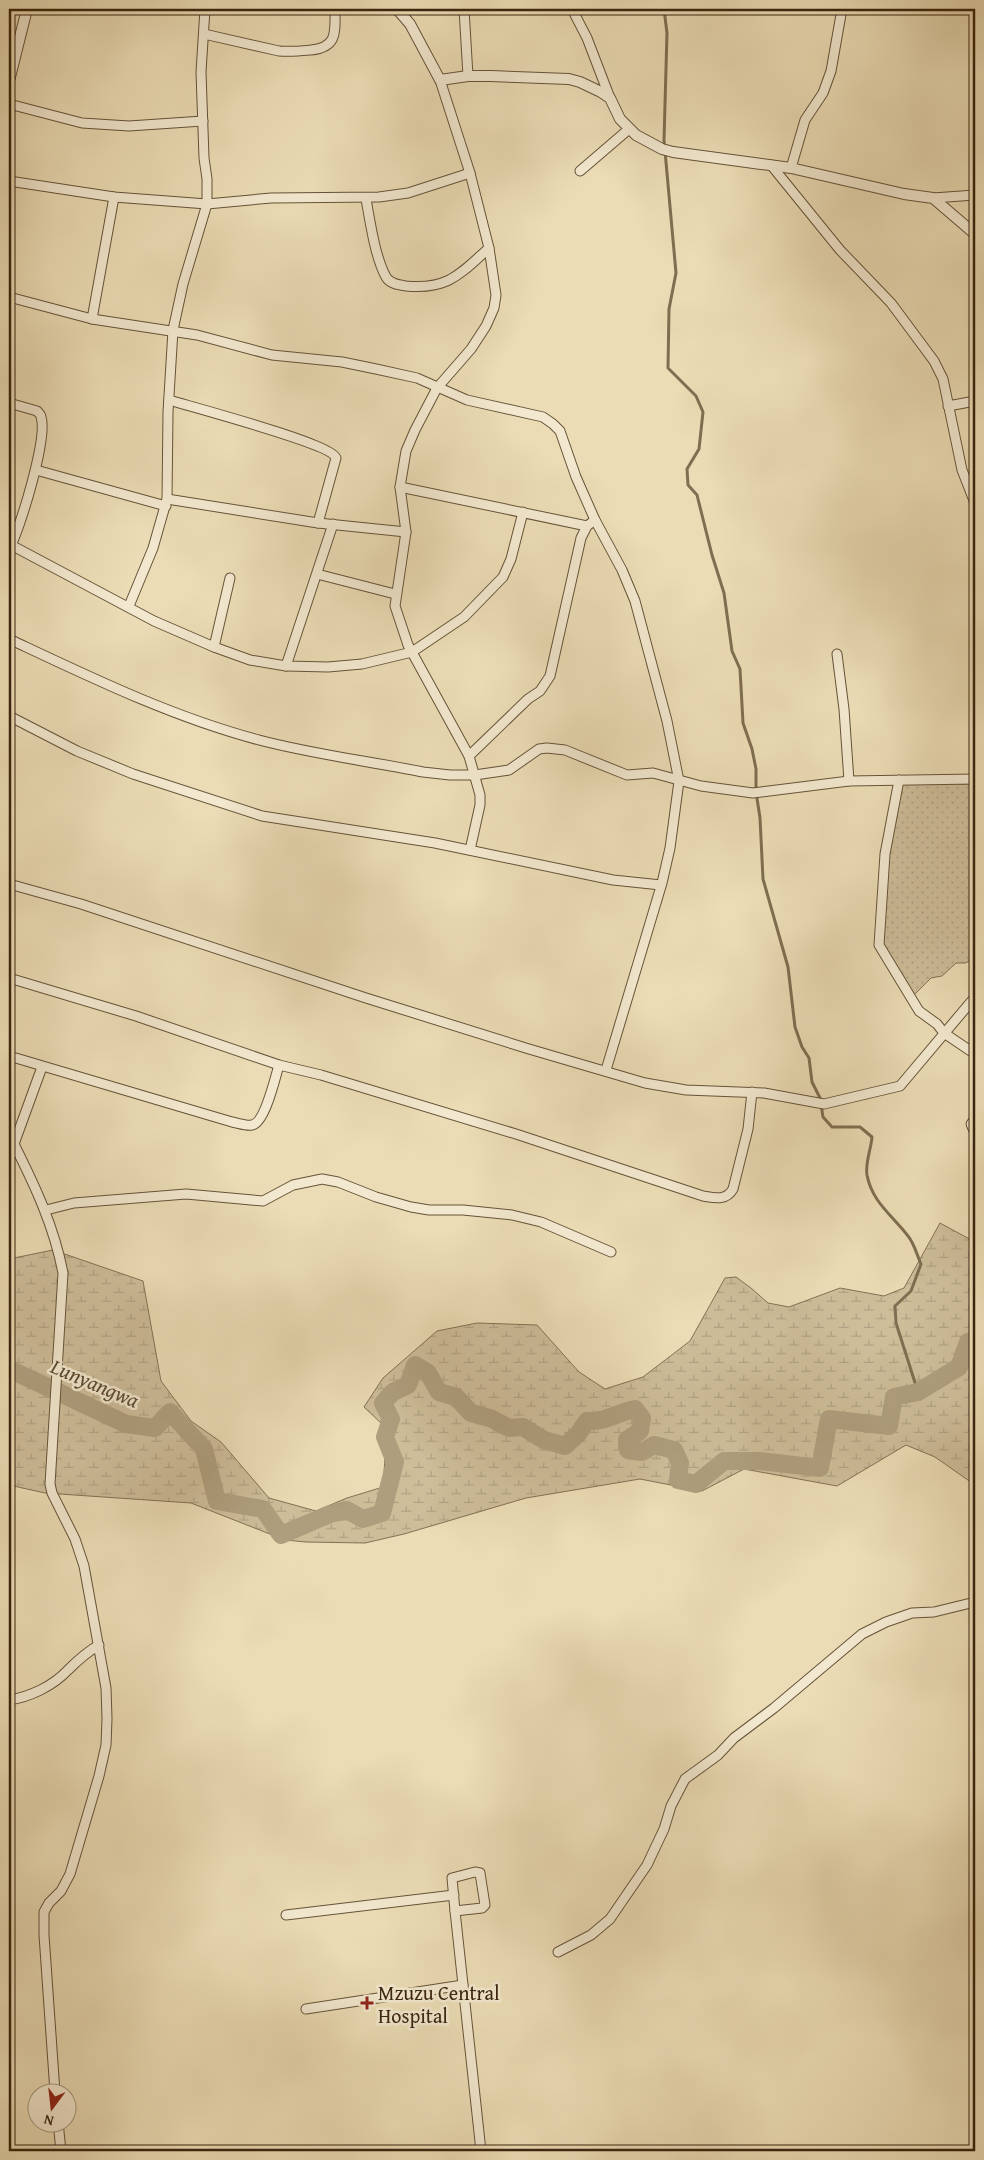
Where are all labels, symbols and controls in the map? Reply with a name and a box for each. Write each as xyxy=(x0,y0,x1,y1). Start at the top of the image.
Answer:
water label: Lunyangwa xyxy=(45,1350,144,1416)
place label: Mzuzu Central Hospital xyxy=(378,1978,500,2030)
marker: Mzuzu Central Hospital xyxy=(360,1996,374,2010)
north arrow xyxy=(28,2082,78,2132)
text: N xyxy=(41,2110,56,2131)

